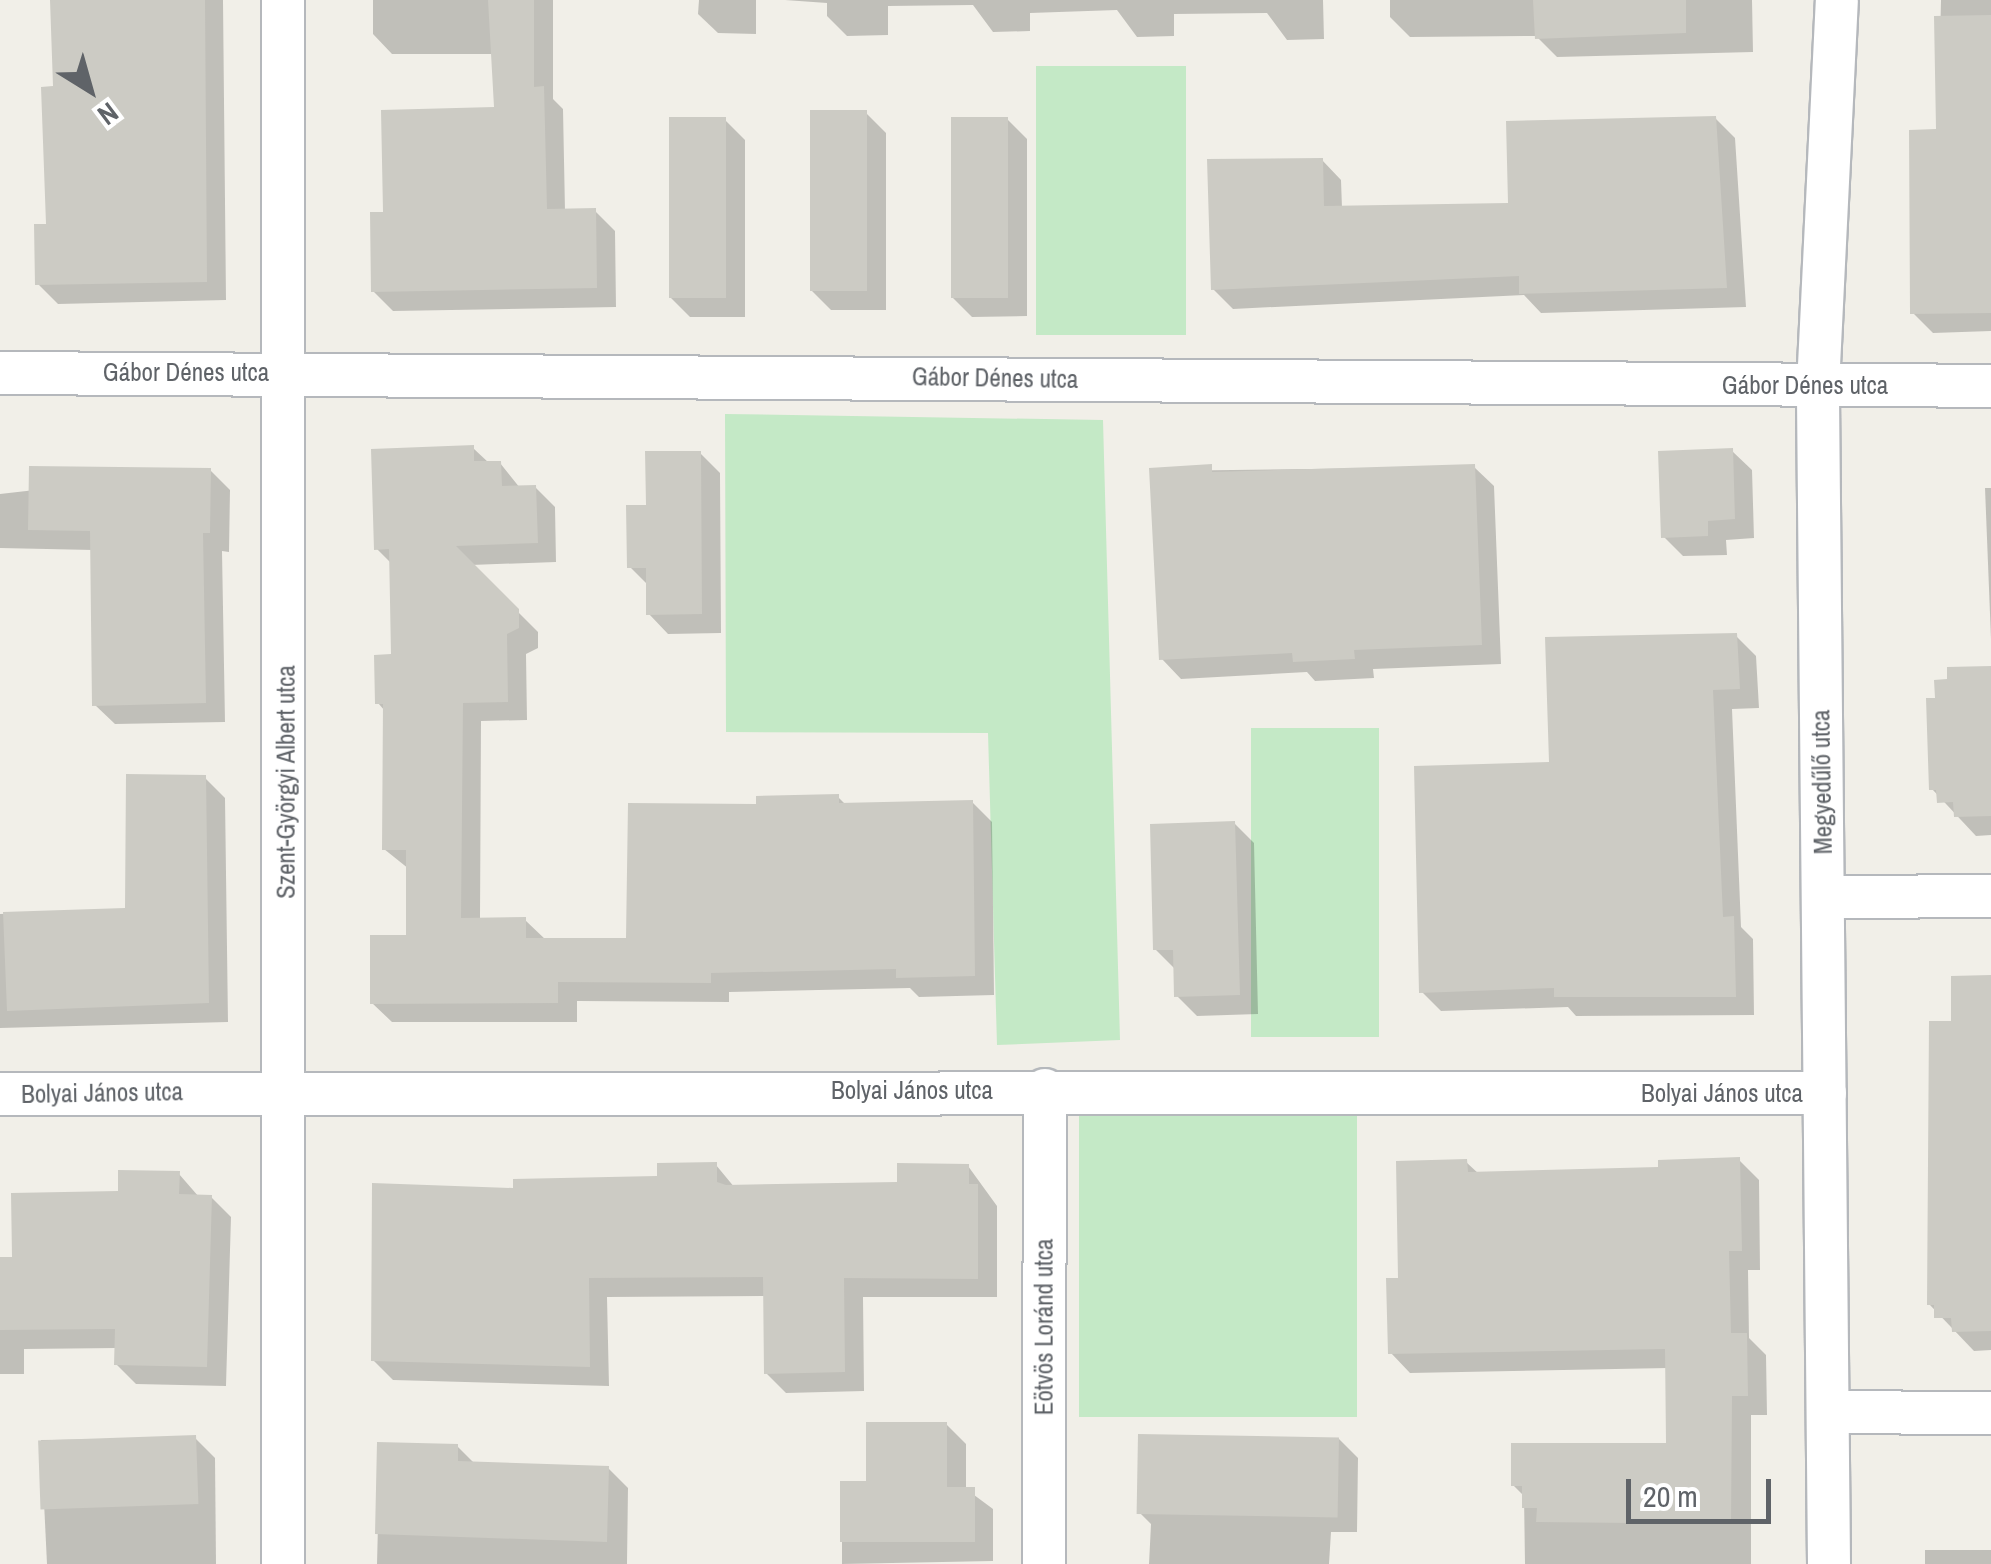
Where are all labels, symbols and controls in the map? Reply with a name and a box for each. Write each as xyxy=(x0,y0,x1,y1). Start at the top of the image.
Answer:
north arrow xyxy=(40,40,140,140)
text: N xyxy=(90,94,126,134)
street label: Gábor Dénes utca xyxy=(103,357,269,387)
street label: Gábor Dénes utca xyxy=(912,362,1078,394)
street label: Gábor Dénes utca xyxy=(1722,370,1888,400)
street label: Szent-Györgyi Albert utca xyxy=(271,665,301,899)
street label: Megyedűlő utca xyxy=(1806,709,1838,855)
street label: Bolyai János utca xyxy=(831,1075,993,1105)
street label: Bolyai János utca xyxy=(21,1077,183,1109)
street label: Bolyai János utca xyxy=(1641,1078,1803,1108)
street label: Eötvös Loránd utca xyxy=(1029,1239,1059,1415)
scale bar xyxy=(1631,1459,1776,1521)
text: 20 m xyxy=(1643,1476,1698,1516)

